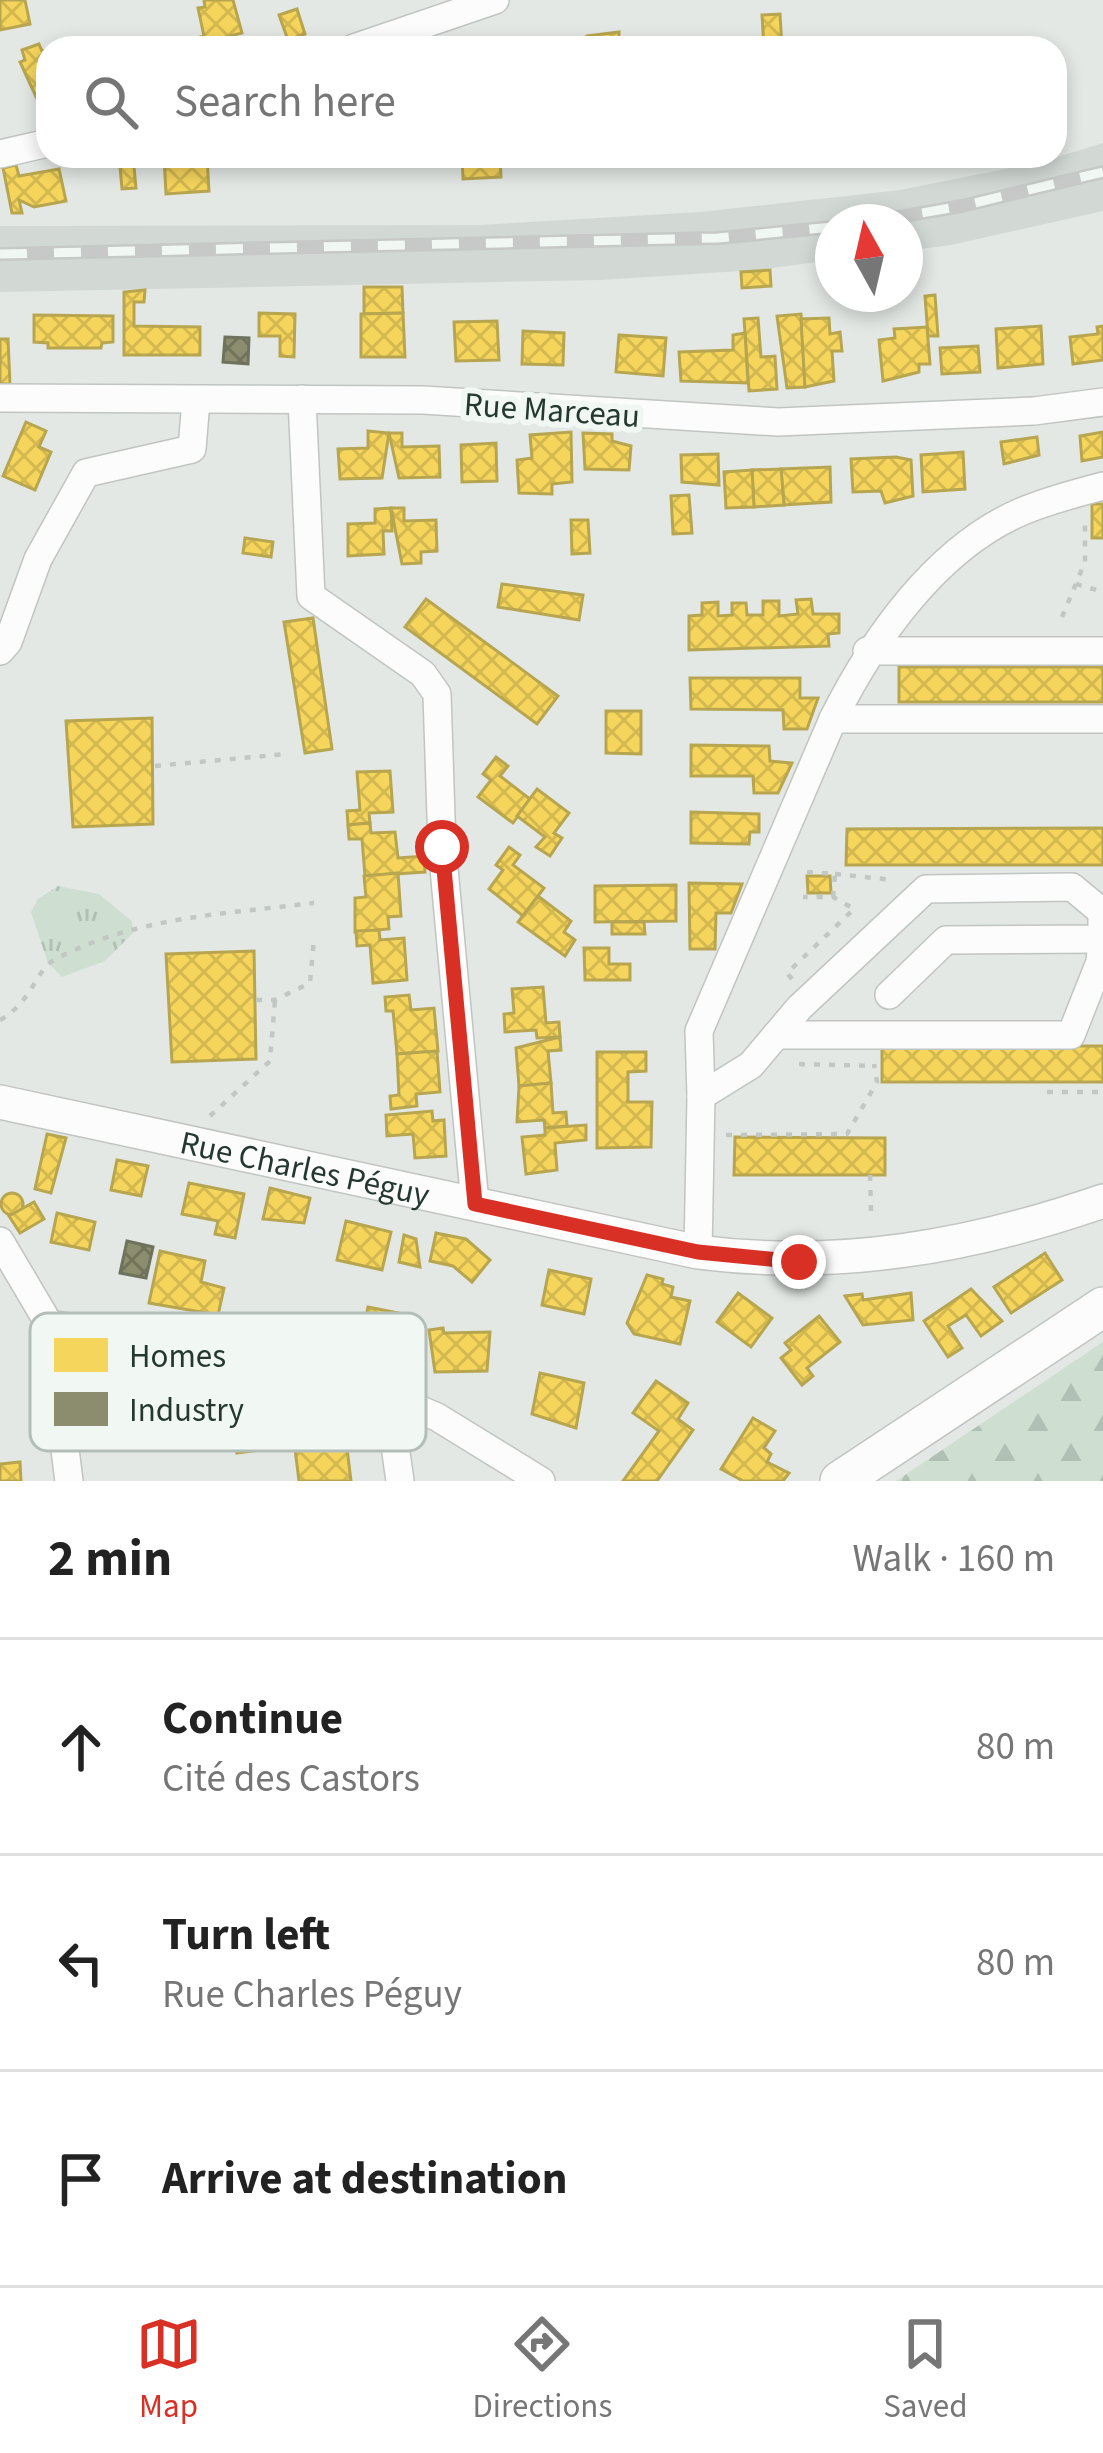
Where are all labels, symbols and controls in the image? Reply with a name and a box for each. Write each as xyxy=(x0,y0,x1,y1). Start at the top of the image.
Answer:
search box xyxy=(36,36,1067,168)
icon: search xyxy=(78,69,144,135)
text: Search here xyxy=(174,70,396,134)
north arrow xyxy=(815,204,923,312)
street label: Rue Marceau xyxy=(462,381,641,440)
route start xyxy=(415,820,469,874)
street label: Rue Charles Péguy xyxy=(176,1119,434,1219)
route end xyxy=(772,1235,826,1289)
legend xyxy=(30,1313,426,1451)
text: Homes xyxy=(129,1333,226,1380)
text: Industry xyxy=(129,1387,245,1434)
text: 2 min xyxy=(48,1523,172,1595)
text: Walk · 160 m xyxy=(852,1531,1055,1587)
text: Continue xyxy=(162,1687,343,1751)
icon: ahead xyxy=(48,1714,114,1780)
text: 80 m xyxy=(976,1719,1055,1775)
text: Cité des Castors xyxy=(162,1751,420,1807)
text: Turn left xyxy=(162,1903,330,1967)
icon: left xyxy=(48,1930,114,1996)
text: 80 m xyxy=(976,1935,1055,1991)
text: Rue Charles Péguy xyxy=(162,1967,462,2023)
icon: arrive xyxy=(48,2146,114,2212)
text: Arrive at destination xyxy=(162,2147,567,2211)
tab: Map xyxy=(136,2311,202,2430)
tab: Directions xyxy=(473,2311,612,2430)
tab: Saved xyxy=(883,2311,967,2430)

